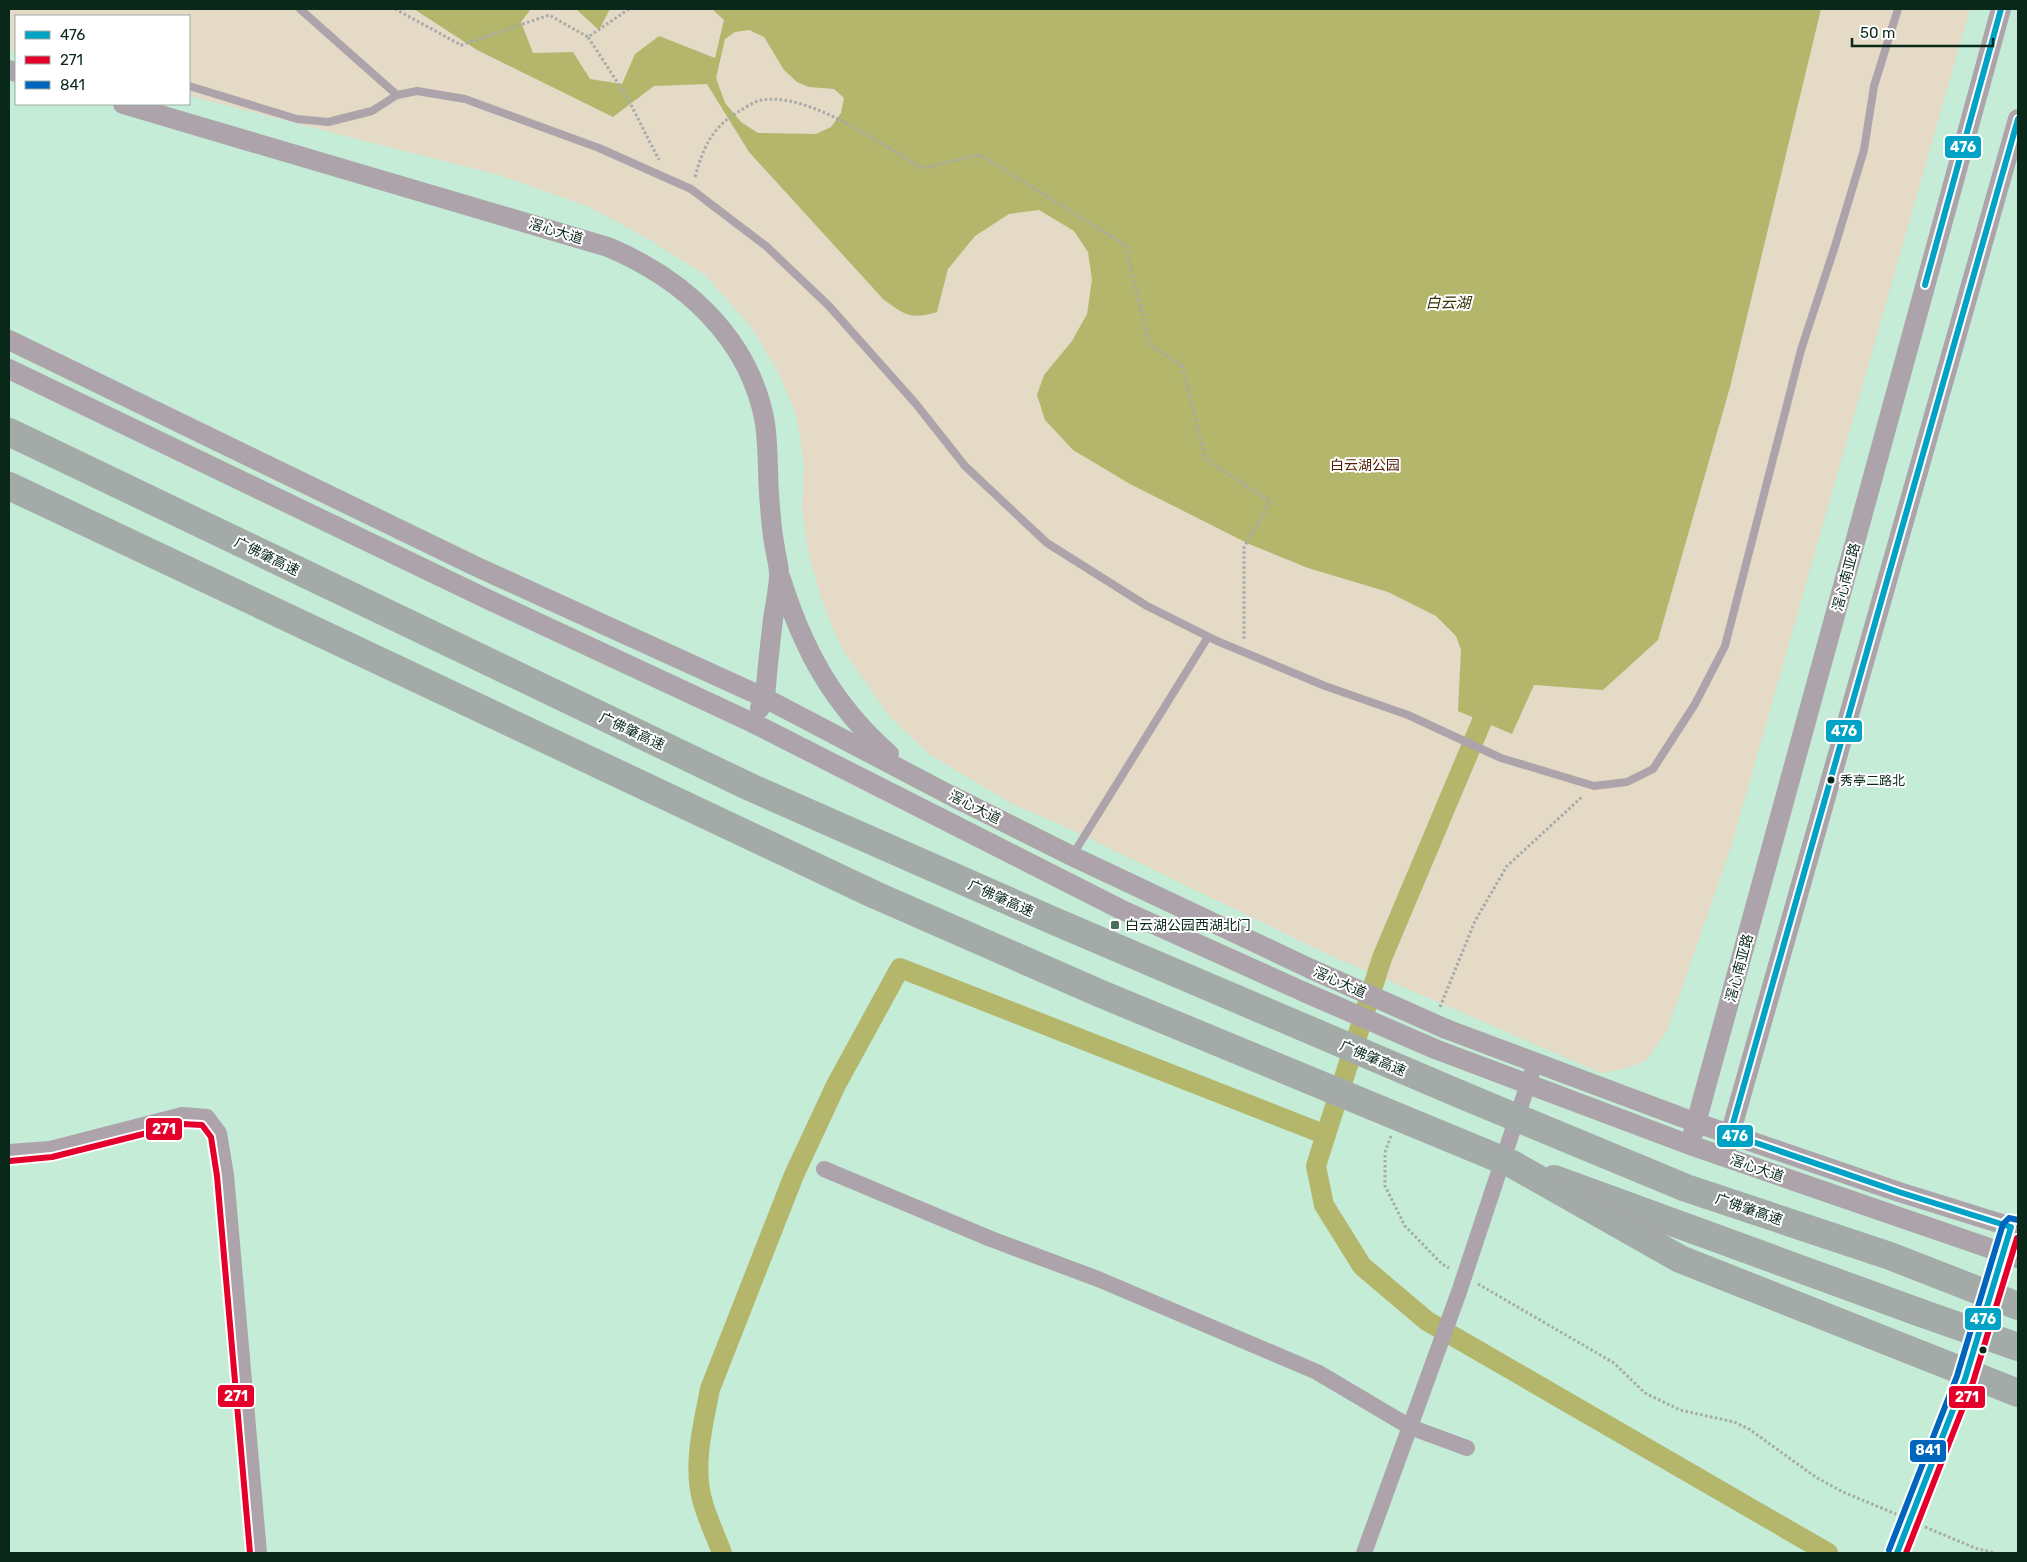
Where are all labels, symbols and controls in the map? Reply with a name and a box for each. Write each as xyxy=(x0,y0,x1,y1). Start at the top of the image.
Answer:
legend xyxy=(15,15,190,105)
scale bar xyxy=(1852,15,1993,47)
text: 50 m xyxy=(1860,24,1895,42)
text: 476 xyxy=(60,26,85,44)
text: 271 xyxy=(60,51,83,69)
text: 841 xyxy=(60,76,85,94)
line badge: 476 xyxy=(1944,135,1982,159)
text: 476 xyxy=(1950,139,1976,156)
street label: 滘心大道 xyxy=(527,215,585,248)
water label: 白云湖 xyxy=(1425,294,1472,312)
park label: 白云湖公园 xyxy=(1330,457,1400,474)
street label: 广佛肇高速 xyxy=(232,533,302,579)
street label: 滘心南亚路 xyxy=(1829,541,1864,613)
street label: 广佛肇高速 xyxy=(596,709,667,754)
line badge: 476 xyxy=(1825,719,1863,743)
text: 476 xyxy=(1831,723,1857,740)
place label: 秀亭二路北 xyxy=(1840,773,1905,788)
marker: 秀亭二路北 xyxy=(1826,775,1836,785)
street label: 滘心大道 xyxy=(946,787,1004,828)
street label: 广佛肇高速 xyxy=(965,876,1036,920)
place label: 白云湖公园西湖北门 xyxy=(1125,917,1251,934)
marker: 白云湖公园西湖北门 xyxy=(1109,919,1121,931)
street label: 滘心南亚路 xyxy=(1722,932,1757,1004)
street label: 滘心大道 xyxy=(1311,963,1369,1002)
street label: 广佛肇高速 xyxy=(1337,1037,1408,1080)
line badge: 271 xyxy=(145,1117,183,1141)
text: 271 xyxy=(152,1121,176,1138)
line badge: 476 xyxy=(1716,1124,1754,1148)
text: 476 xyxy=(1722,1128,1748,1145)
street label: 滘心大道 xyxy=(1728,1151,1786,1186)
street label: 广佛肇高速 xyxy=(1713,1190,1785,1229)
line badge: 476 xyxy=(1964,1307,2002,1331)
text: 476 xyxy=(1970,1311,1996,1328)
unlabelled marker xyxy=(1978,1345,1988,1355)
line badge: 271 xyxy=(217,1384,255,1408)
line badge: 271 xyxy=(1948,1385,1986,1409)
text: 271 xyxy=(224,1388,248,1405)
text: 271 xyxy=(1955,1389,1979,1406)
line badge: 841 xyxy=(1909,1439,1947,1463)
text: 841 xyxy=(1915,1442,1941,1459)

